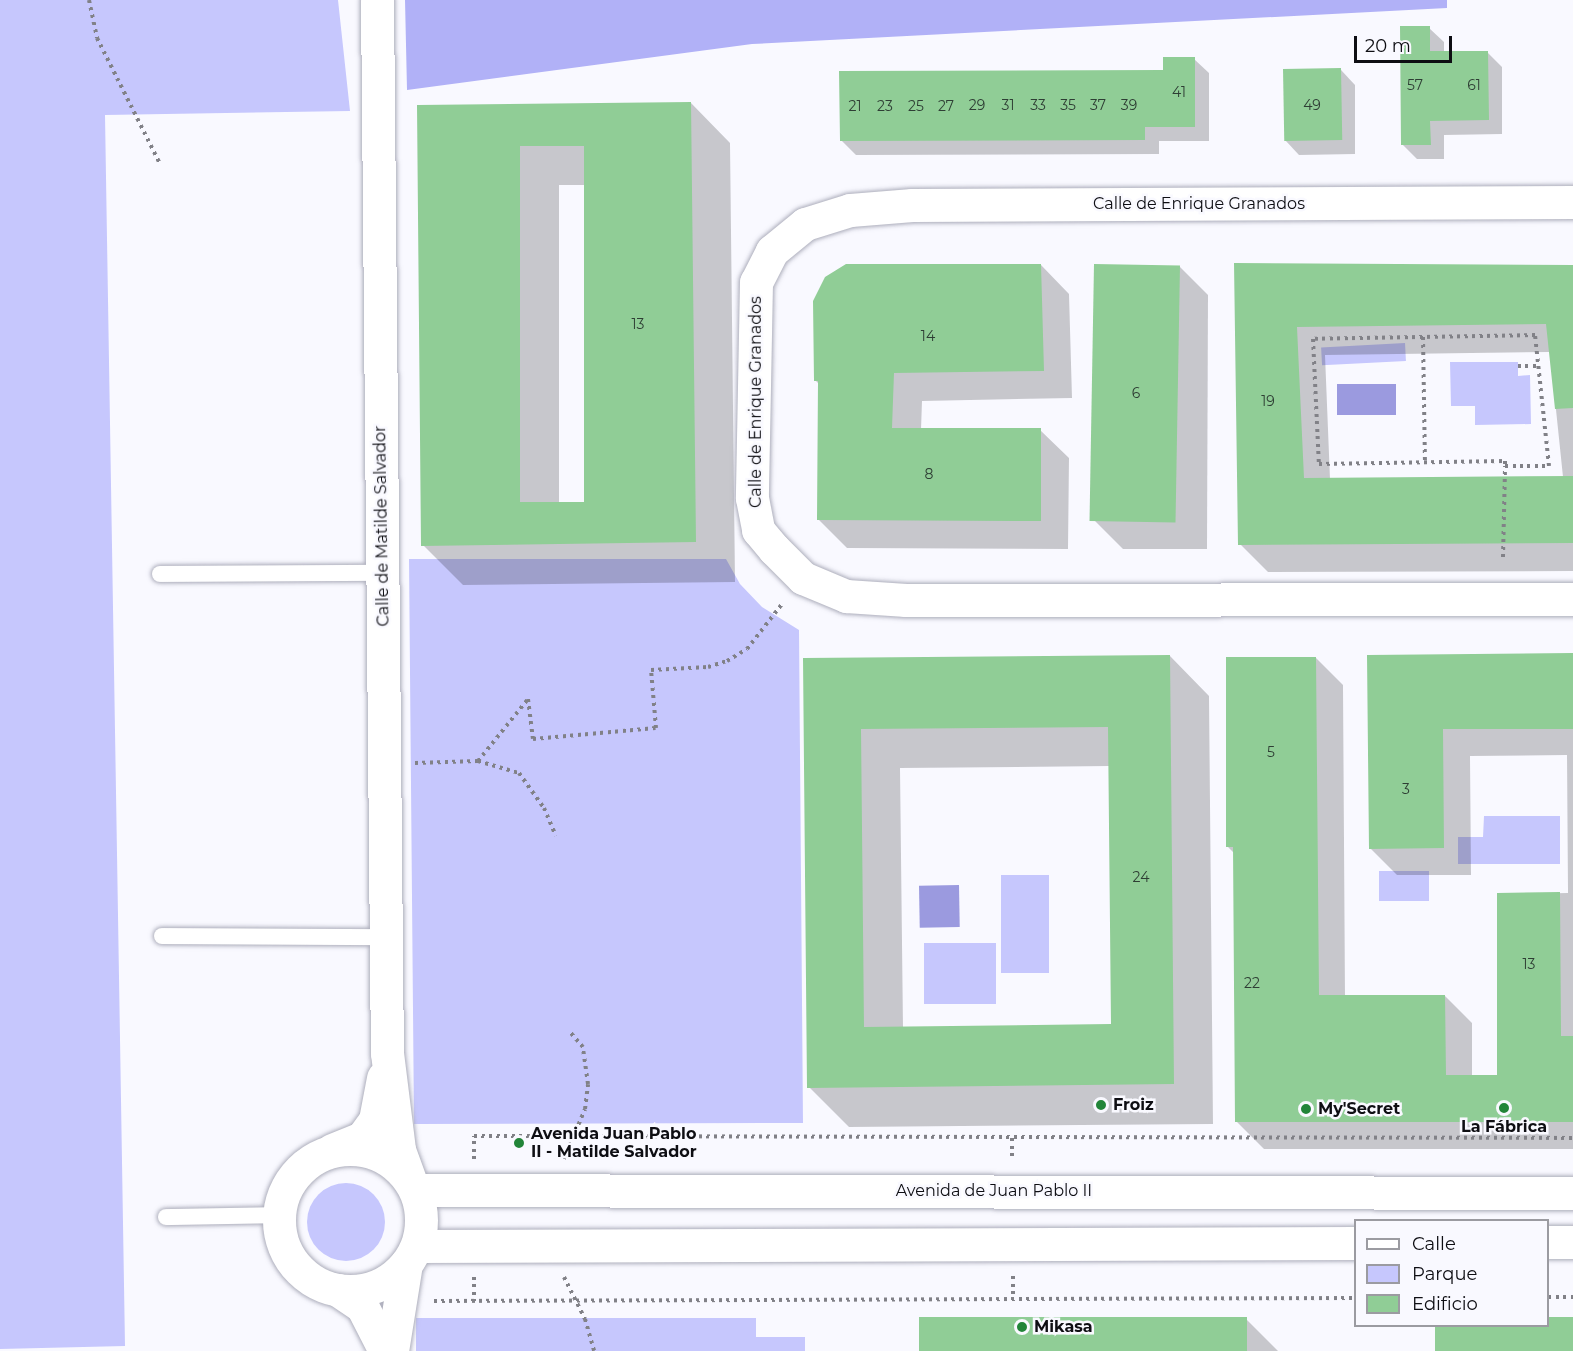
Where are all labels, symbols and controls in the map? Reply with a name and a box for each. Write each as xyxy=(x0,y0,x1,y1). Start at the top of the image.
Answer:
scale bar xyxy=(1357,24,1454,62)
text: 20 m xyxy=(1365,35,1411,57)
house number: 57 xyxy=(1407,77,1423,93)
house number: 61 xyxy=(1467,77,1481,93)
house number: 41 xyxy=(1172,84,1186,100)
house number: 29 xyxy=(969,97,985,113)
house number: 31 xyxy=(1002,97,1014,113)
house number: 33 xyxy=(1030,97,1046,113)
house number: 35 xyxy=(1060,97,1076,113)
house number: 37 xyxy=(1090,97,1106,113)
house number: 39 xyxy=(1121,97,1137,113)
house number: 49 xyxy=(1303,97,1321,113)
house number: 21 xyxy=(848,98,862,114)
house number: 23 xyxy=(877,98,893,114)
house number: 25 xyxy=(908,98,924,114)
house number: 27 xyxy=(938,98,954,114)
street label: Calle de Enrique Granados xyxy=(1093,194,1305,214)
street label: Calle de Enrique Granados xyxy=(746,296,766,508)
house number: 13 xyxy=(632,316,644,332)
house number: 14 xyxy=(921,328,935,344)
house number: 6 xyxy=(1132,385,1140,401)
house number: 19 xyxy=(1261,393,1275,409)
street label: Calle de Matilde Salvador xyxy=(371,425,393,627)
house number: 8 xyxy=(925,466,933,482)
house number: 5 xyxy=(1267,744,1275,760)
house number: 3 xyxy=(1402,781,1410,797)
house number: 24 xyxy=(1133,869,1149,885)
house number: 13 xyxy=(1523,956,1535,972)
house number: 22 xyxy=(1244,975,1260,991)
place label: Froiz xyxy=(1113,1095,1154,1115)
marker: Froiz xyxy=(1094,1098,1108,1112)
place label: My'Secret xyxy=(1318,1099,1400,1119)
marker: La Fábrica xyxy=(1497,1101,1511,1115)
marker: My'Secret xyxy=(1299,1102,1313,1116)
place label: La Fábrica xyxy=(1461,1117,1547,1137)
place label: Avenida Juan Pablo II - Matilde Salvador xyxy=(531,1124,697,1162)
marker: Avenida Juan Pablo II - Matilde Salvador xyxy=(512,1136,526,1150)
street label: Avenida de Juan Pablo II xyxy=(896,1181,1092,1201)
legend xyxy=(1354,1219,1549,1327)
text: Calle xyxy=(1412,1233,1456,1255)
text: Parque xyxy=(1412,1263,1477,1285)
text: Edificio xyxy=(1412,1293,1478,1315)
place label: Mikasa xyxy=(1034,1317,1093,1337)
marker: Mikasa xyxy=(1015,1320,1029,1334)

